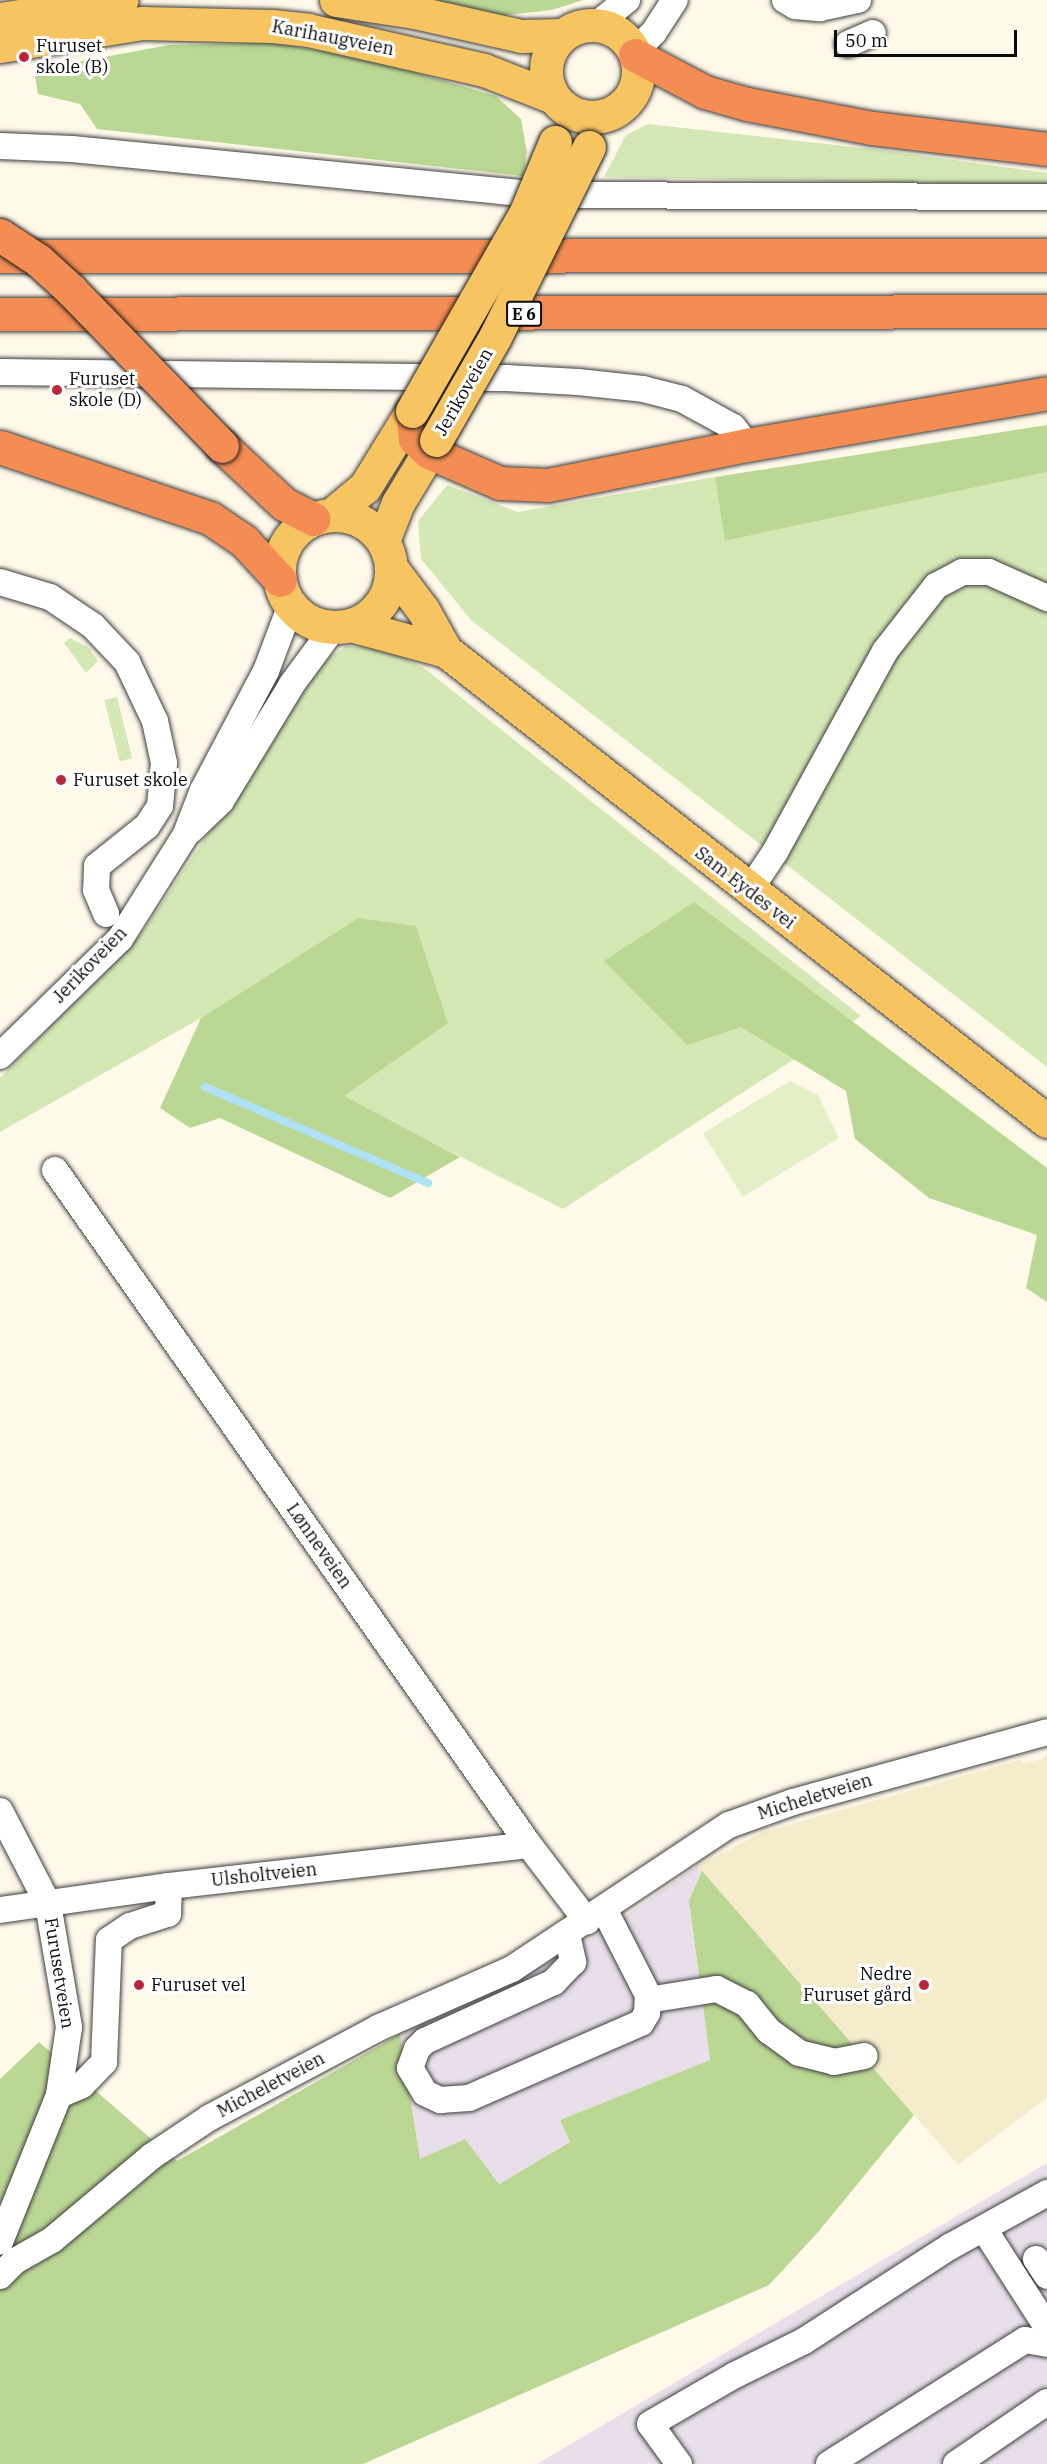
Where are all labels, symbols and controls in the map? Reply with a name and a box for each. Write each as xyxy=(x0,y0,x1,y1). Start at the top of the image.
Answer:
street label: Karihaugveien xyxy=(270,16,396,60)
scale bar xyxy=(837,18,1020,56)
text: 50 m xyxy=(845,29,888,52)
place label: Furuset skole (B) xyxy=(36,36,108,78)
marker: Furuset skole (B) xyxy=(17,50,31,64)
road number: E 6 xyxy=(506,301,542,327)
street label: Jerikoveien xyxy=(430,344,498,440)
place label: Furuset skole (D) xyxy=(69,369,142,412)
marker: Furuset skole (D) xyxy=(50,383,64,397)
place label: Furuset skole xyxy=(73,769,188,791)
marker: Furuset skole xyxy=(54,773,68,787)
street label: Sam Eydes vei xyxy=(691,842,799,934)
street label: Jerikoveien xyxy=(48,922,132,1008)
street label: Lønneveien xyxy=(282,1499,356,1593)
street label: Micheletveien xyxy=(755,1769,875,1825)
street label: Ulsholtveien xyxy=(210,1859,318,1891)
street label: Furusetveien xyxy=(40,1916,78,2030)
place label: Nedre Furuset gård xyxy=(803,1964,912,2006)
place label: Furuset vel xyxy=(151,1974,246,1996)
marker: Furuset vel xyxy=(132,1978,146,1992)
marker: Nedre Furuset gård xyxy=(917,1978,931,1992)
street label: Micheletveien xyxy=(213,2048,329,2122)

